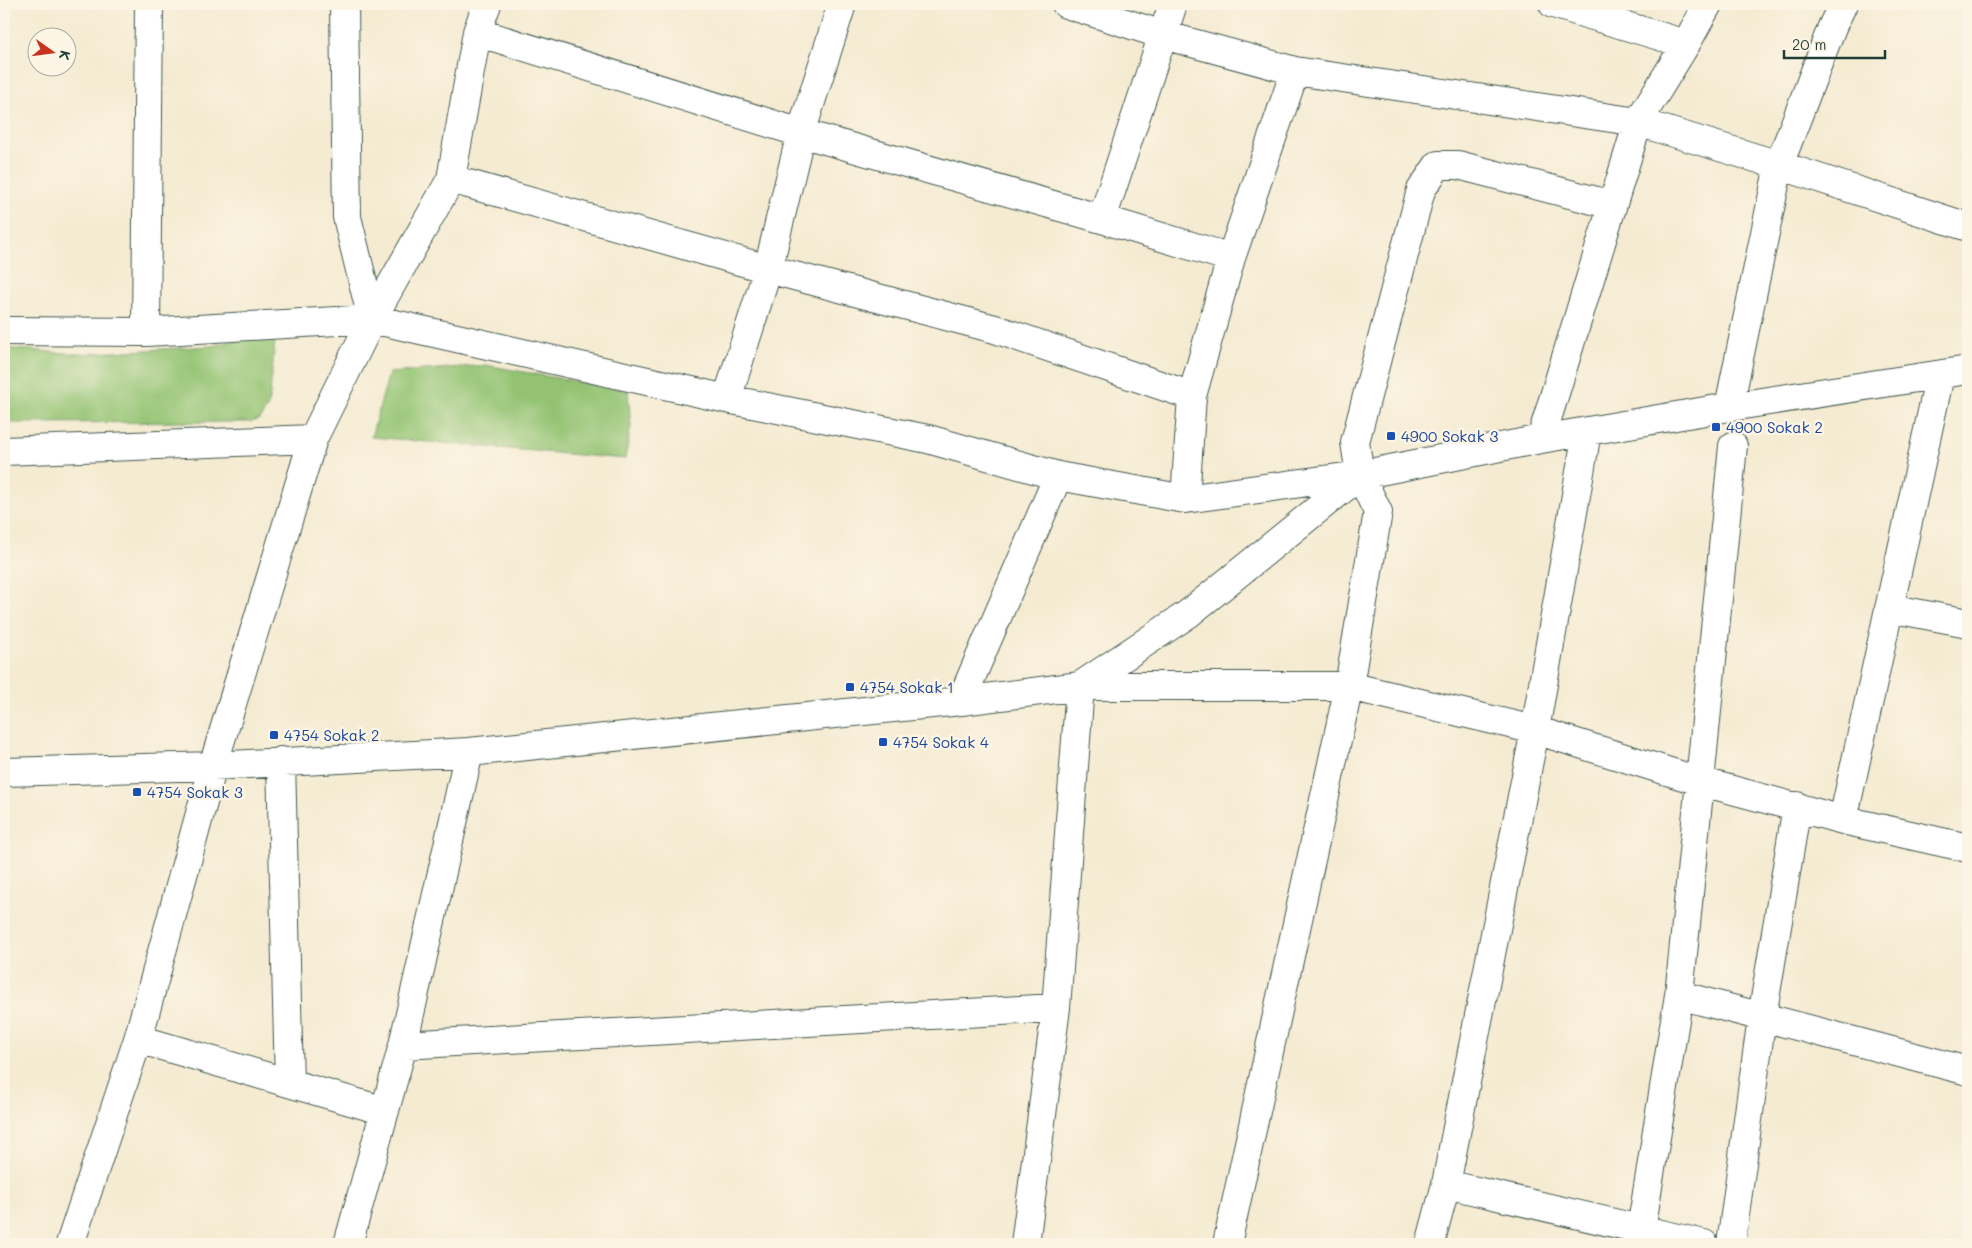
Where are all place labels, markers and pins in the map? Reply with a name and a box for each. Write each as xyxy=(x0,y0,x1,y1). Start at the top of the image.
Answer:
place label: 4900 Sokak 2 xyxy=(1726,417,1823,437)
marker: 4900 Sokak 2 xyxy=(1710,421,1722,433)
place label: 4900 Sokak 3 xyxy=(1401,426,1498,446)
marker: 4900 Sokak 3 xyxy=(1385,430,1397,442)
place label: 4754 Sokak 1 xyxy=(860,677,954,697)
marker: 4754 Sokak 1 xyxy=(844,681,856,693)
place label: 4754 Sokak 2 xyxy=(284,725,379,745)
marker: 4754 Sokak 2 xyxy=(268,729,280,741)
place label: 4754 Sokak 4 xyxy=(893,732,989,752)
marker: 4754 Sokak 4 xyxy=(877,736,889,748)
place label: 4754 Sokak 3 xyxy=(147,782,243,802)
marker: 4754 Sokak 3 xyxy=(131,786,143,798)

